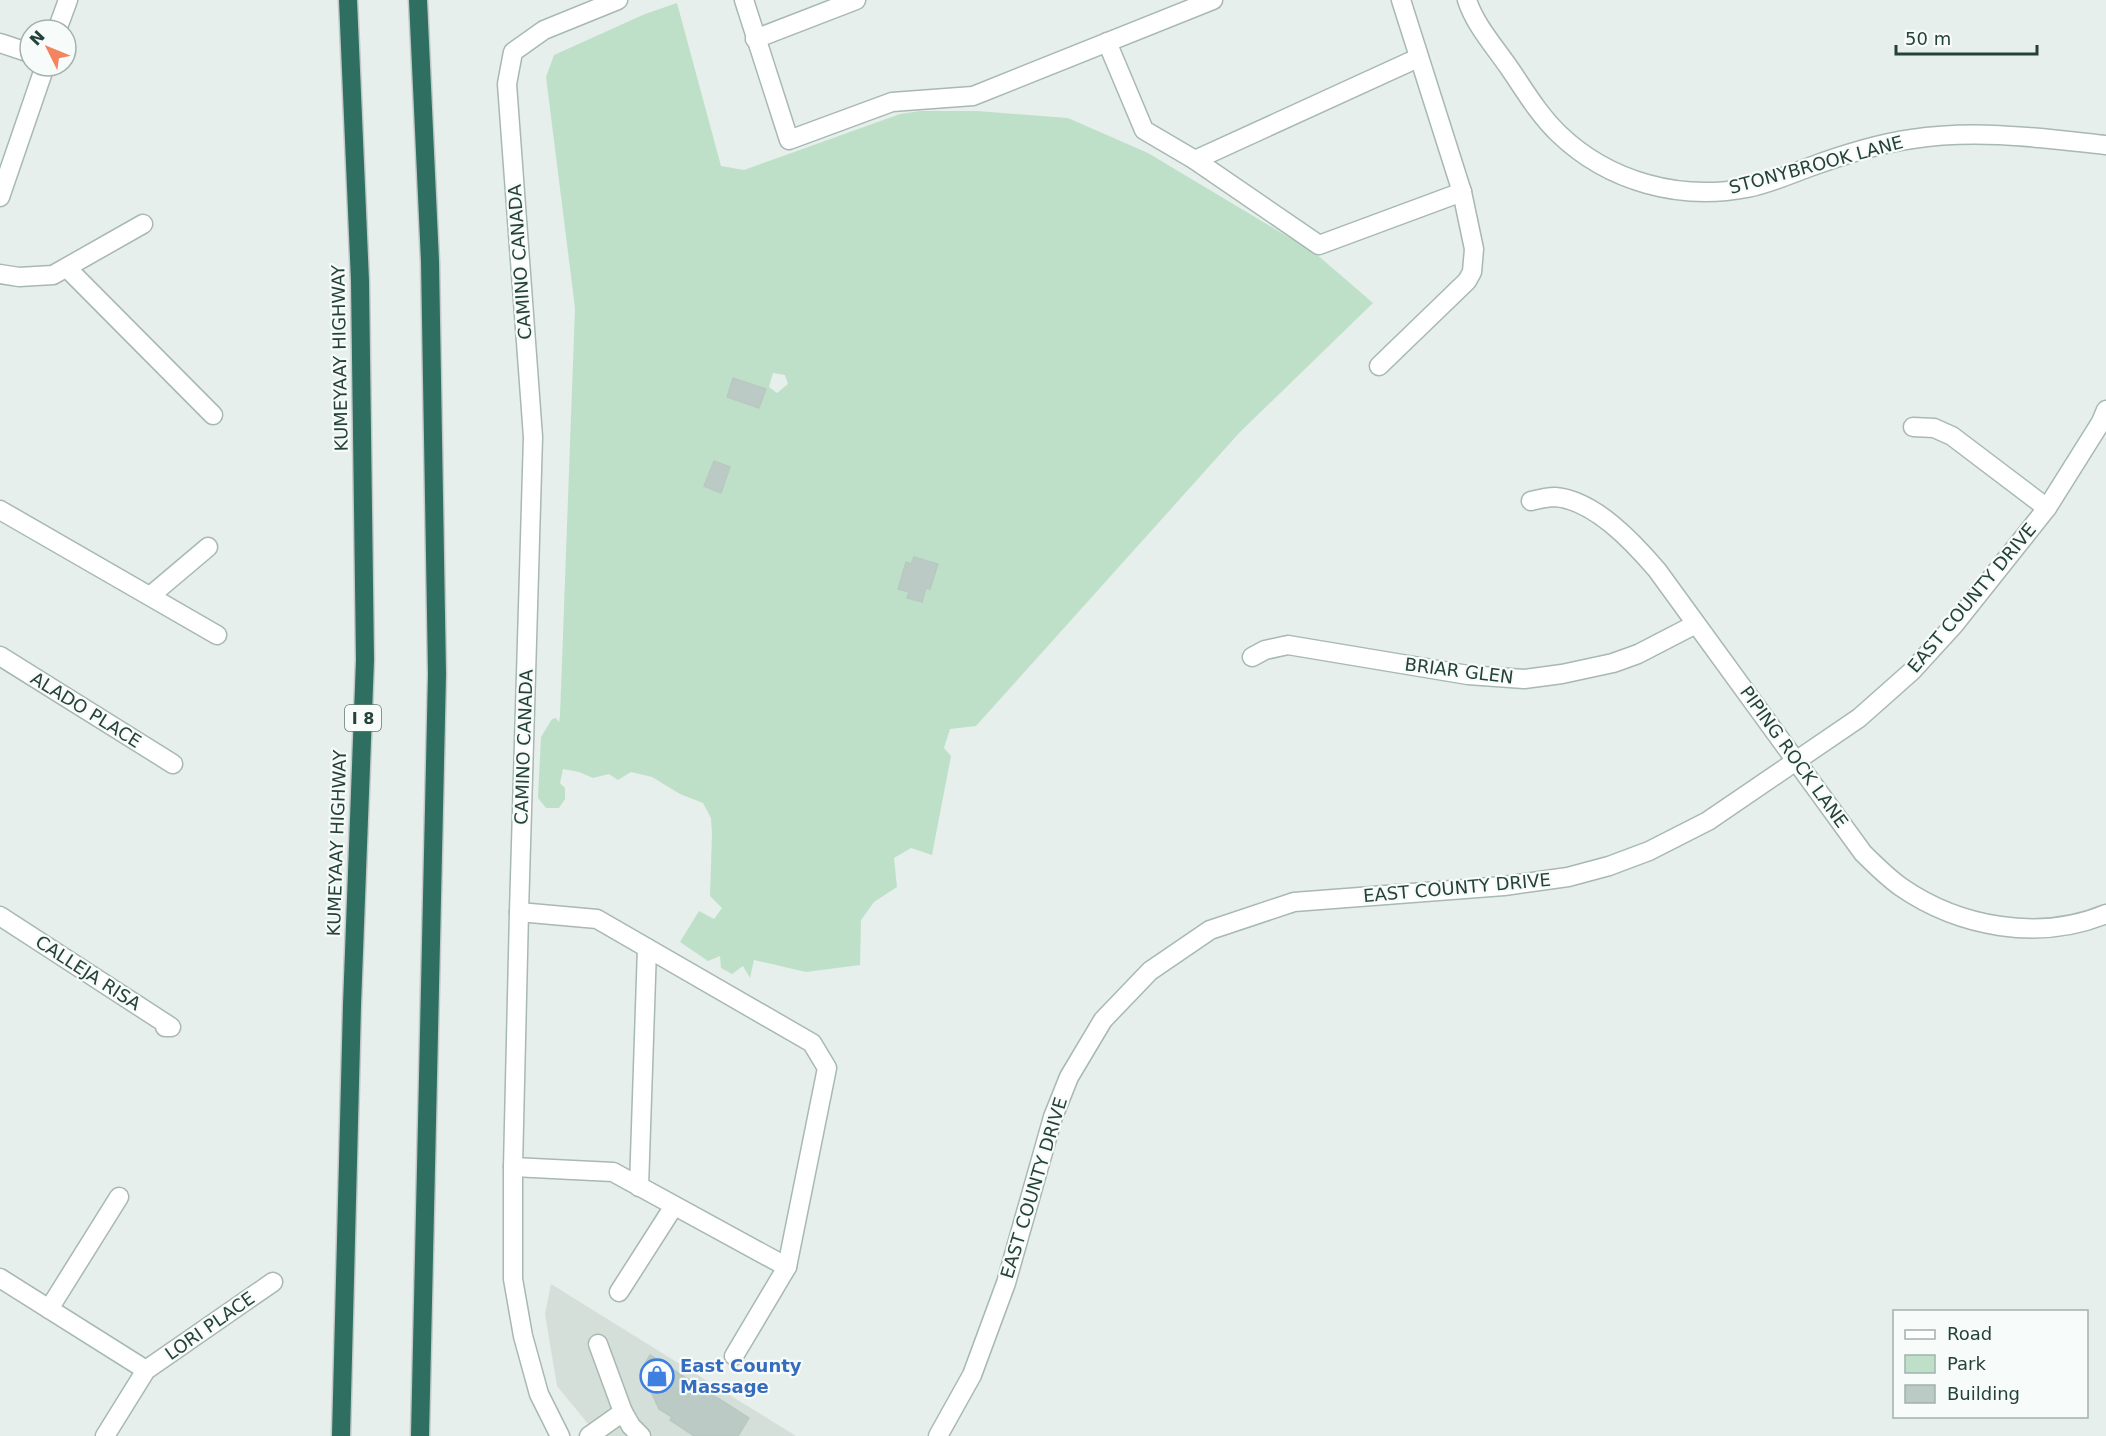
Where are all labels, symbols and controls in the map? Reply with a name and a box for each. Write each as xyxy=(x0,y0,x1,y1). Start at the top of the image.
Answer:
north arrow xyxy=(18,18,78,78)
scale bar xyxy=(1896,18,2037,56)
text: N xyxy=(26,27,49,49)
text: 50 m xyxy=(1905,28,1951,49)
street label: STONYBROOK LANE xyxy=(1727,131,1905,198)
street label: CAMINO CANADA xyxy=(504,183,535,340)
street label: KUMEYAAY HIGHWAY xyxy=(327,264,352,451)
street label: EAST COUNTY DRIVE xyxy=(1903,519,2040,677)
street label: BRIAR GLEN xyxy=(1403,653,1515,688)
street label: ALADO PLACE xyxy=(27,667,145,752)
street label: CAMINO CANADA xyxy=(510,668,537,825)
street label: PIPING ROCK LANE xyxy=(1736,682,1853,832)
road number: I 8 xyxy=(345,705,381,731)
street label: KUMEYAAY HIGHWAY xyxy=(323,748,350,937)
street label: EAST COUNTY DRIVE xyxy=(1362,869,1552,906)
street label: CALLEJA RISA xyxy=(32,931,145,1015)
street label: EAST COUNTY DRIVE xyxy=(996,1095,1071,1281)
street label: LORI PLACE xyxy=(161,1287,258,1364)
legend xyxy=(1893,1310,2088,1418)
text: Road xyxy=(1947,1323,1992,1344)
text: Park xyxy=(1947,1353,1986,1374)
place label: East County Massage xyxy=(680,1355,802,1397)
shop icon: East County Massage xyxy=(639,1358,675,1394)
text: Building xyxy=(1947,1383,2020,1404)

